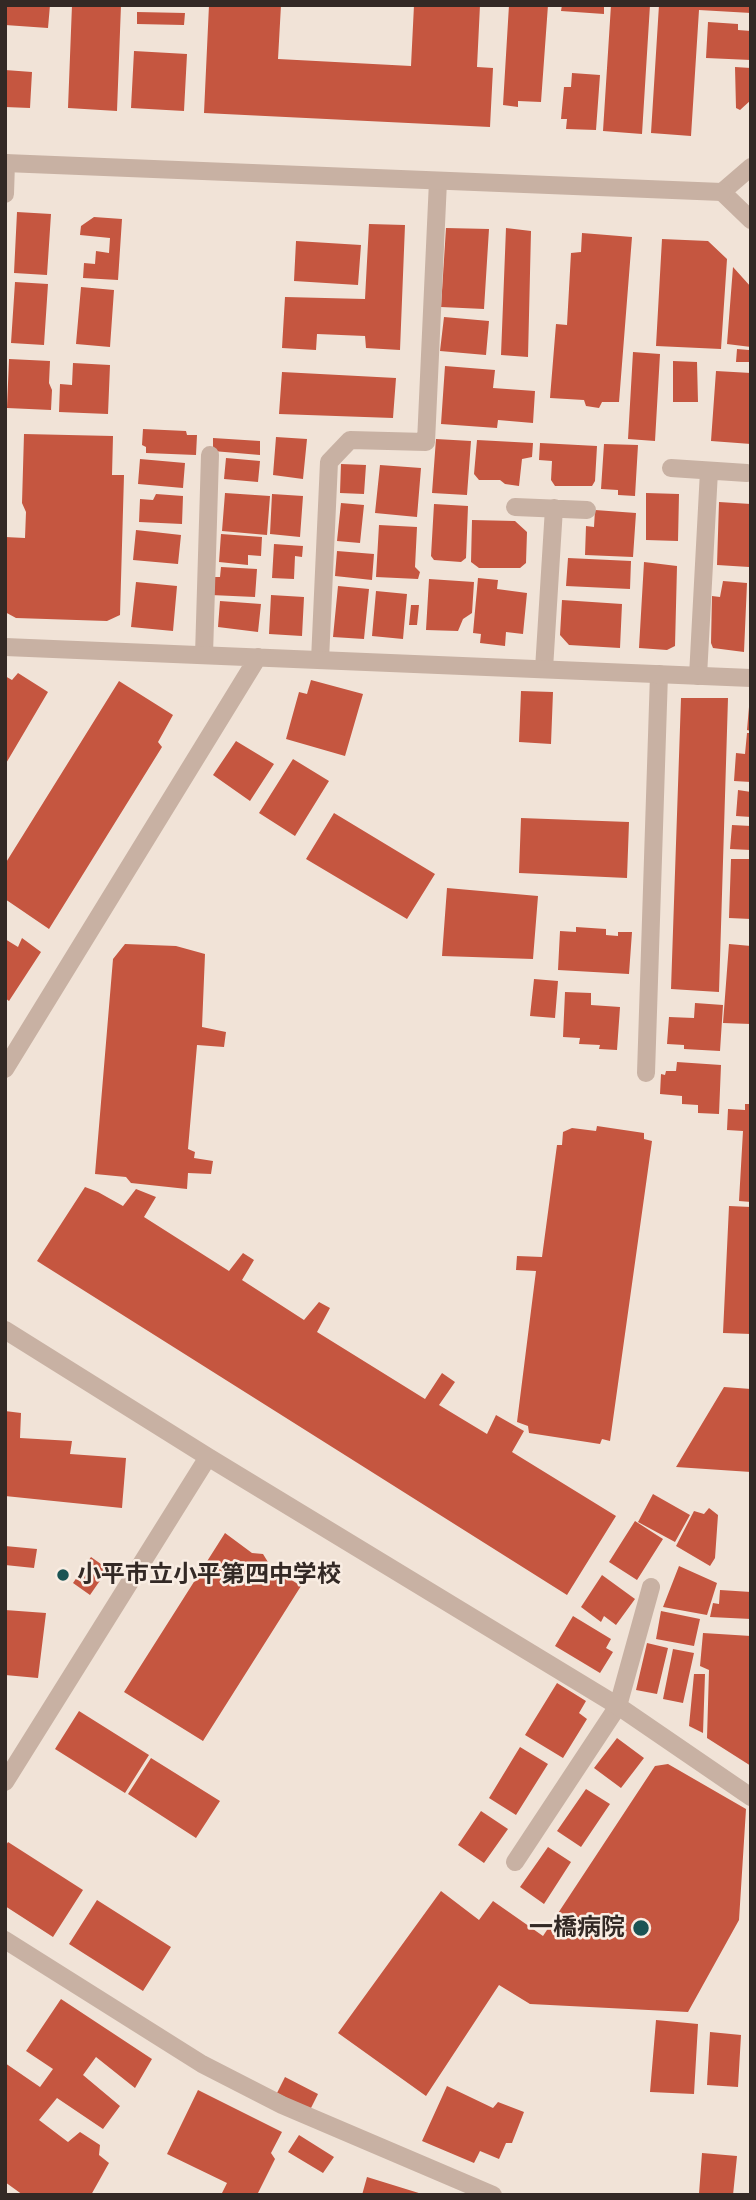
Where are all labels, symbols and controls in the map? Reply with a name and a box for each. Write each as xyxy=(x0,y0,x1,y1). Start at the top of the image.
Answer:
place label: 小平市立小平第四中学校 xyxy=(77,1561,341,1589)
marker: 小平市立小平第四中学校 xyxy=(55,1567,71,1583)
place label: 一橋病院 xyxy=(529,1914,625,1942)
marker: 一橋病院 xyxy=(631,1918,651,1938)

